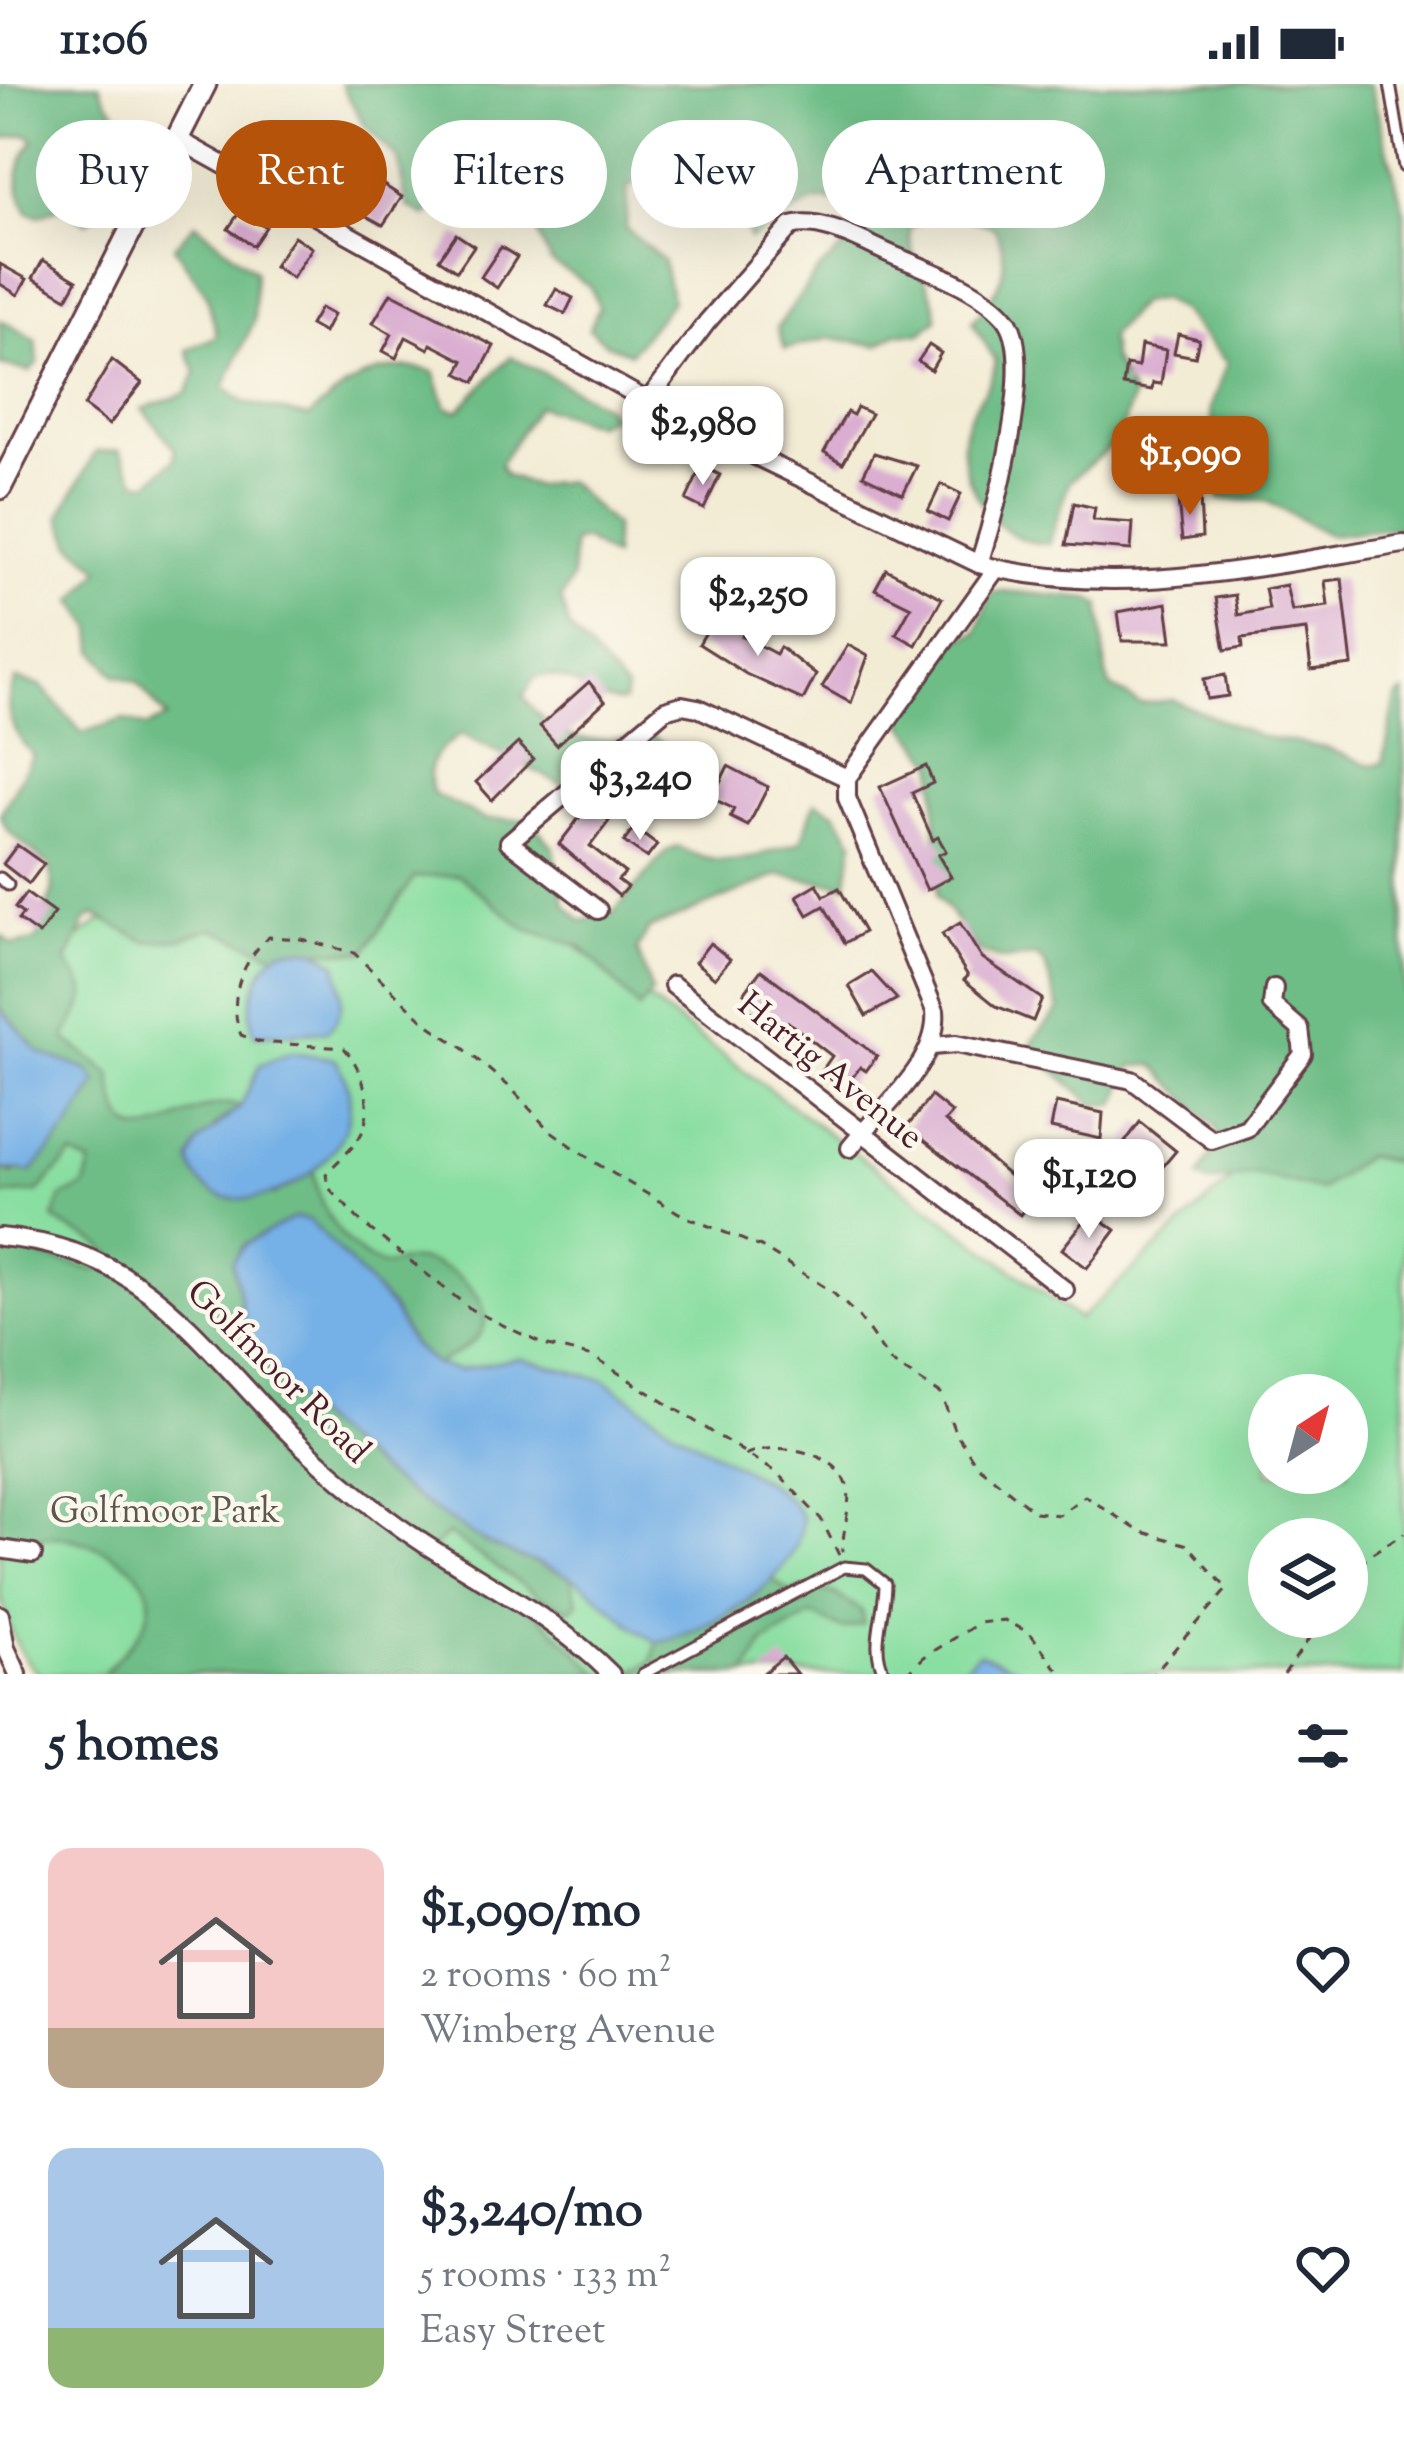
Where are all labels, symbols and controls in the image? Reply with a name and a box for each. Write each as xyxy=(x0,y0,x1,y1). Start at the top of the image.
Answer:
text: 11:06 xyxy=(60,10,148,75)
chip: Buy xyxy=(36,120,192,228)
chip: Rent xyxy=(216,120,387,228)
chip: Filters xyxy=(411,120,607,228)
chip: New xyxy=(631,120,798,228)
chip: Apartment xyxy=(822,120,1105,228)
pin: $2,980 xyxy=(605,386,801,488)
text: $2,980 xyxy=(649,397,757,453)
pin: $1,090 xyxy=(1092,416,1288,518)
text: $1,090 xyxy=(1139,427,1241,483)
pin: $2,250 xyxy=(660,557,856,659)
text: $2,250 xyxy=(707,568,809,624)
pin: $3,240 xyxy=(542,741,738,843)
text: $3,240 xyxy=(588,752,692,808)
street label: Hartig Avenue xyxy=(725,981,934,1163)
pin: $1,120 xyxy=(991,1139,1187,1241)
text: $1,120 xyxy=(1041,1150,1137,1206)
street label: Golfmoor Road xyxy=(173,1269,381,1477)
north arrow xyxy=(1248,1374,1368,1494)
map controls xyxy=(1248,1374,1368,1638)
park label: Golfmoor Park xyxy=(50,1487,280,1539)
button: layers xyxy=(1248,1518,1368,1638)
text: 5 homes xyxy=(48,1710,219,1783)
icon: filters xyxy=(1290,1713,1356,1779)
text: $1,090/mo xyxy=(420,1876,641,1949)
icon: home xyxy=(144,1896,288,2040)
icon: heart xyxy=(1290,1935,1356,2001)
text: 2 rooms · 60 m² xyxy=(420,1949,672,2005)
text: Wimberg Avenue xyxy=(420,2005,716,2061)
text: $3,240/mo xyxy=(420,2176,643,2249)
icon: home xyxy=(144,2196,288,2340)
icon: heart xyxy=(1290,2235,1356,2301)
text: 5 rooms · 133 m² xyxy=(420,2249,671,2305)
text: Easy Street xyxy=(420,2305,605,2361)

